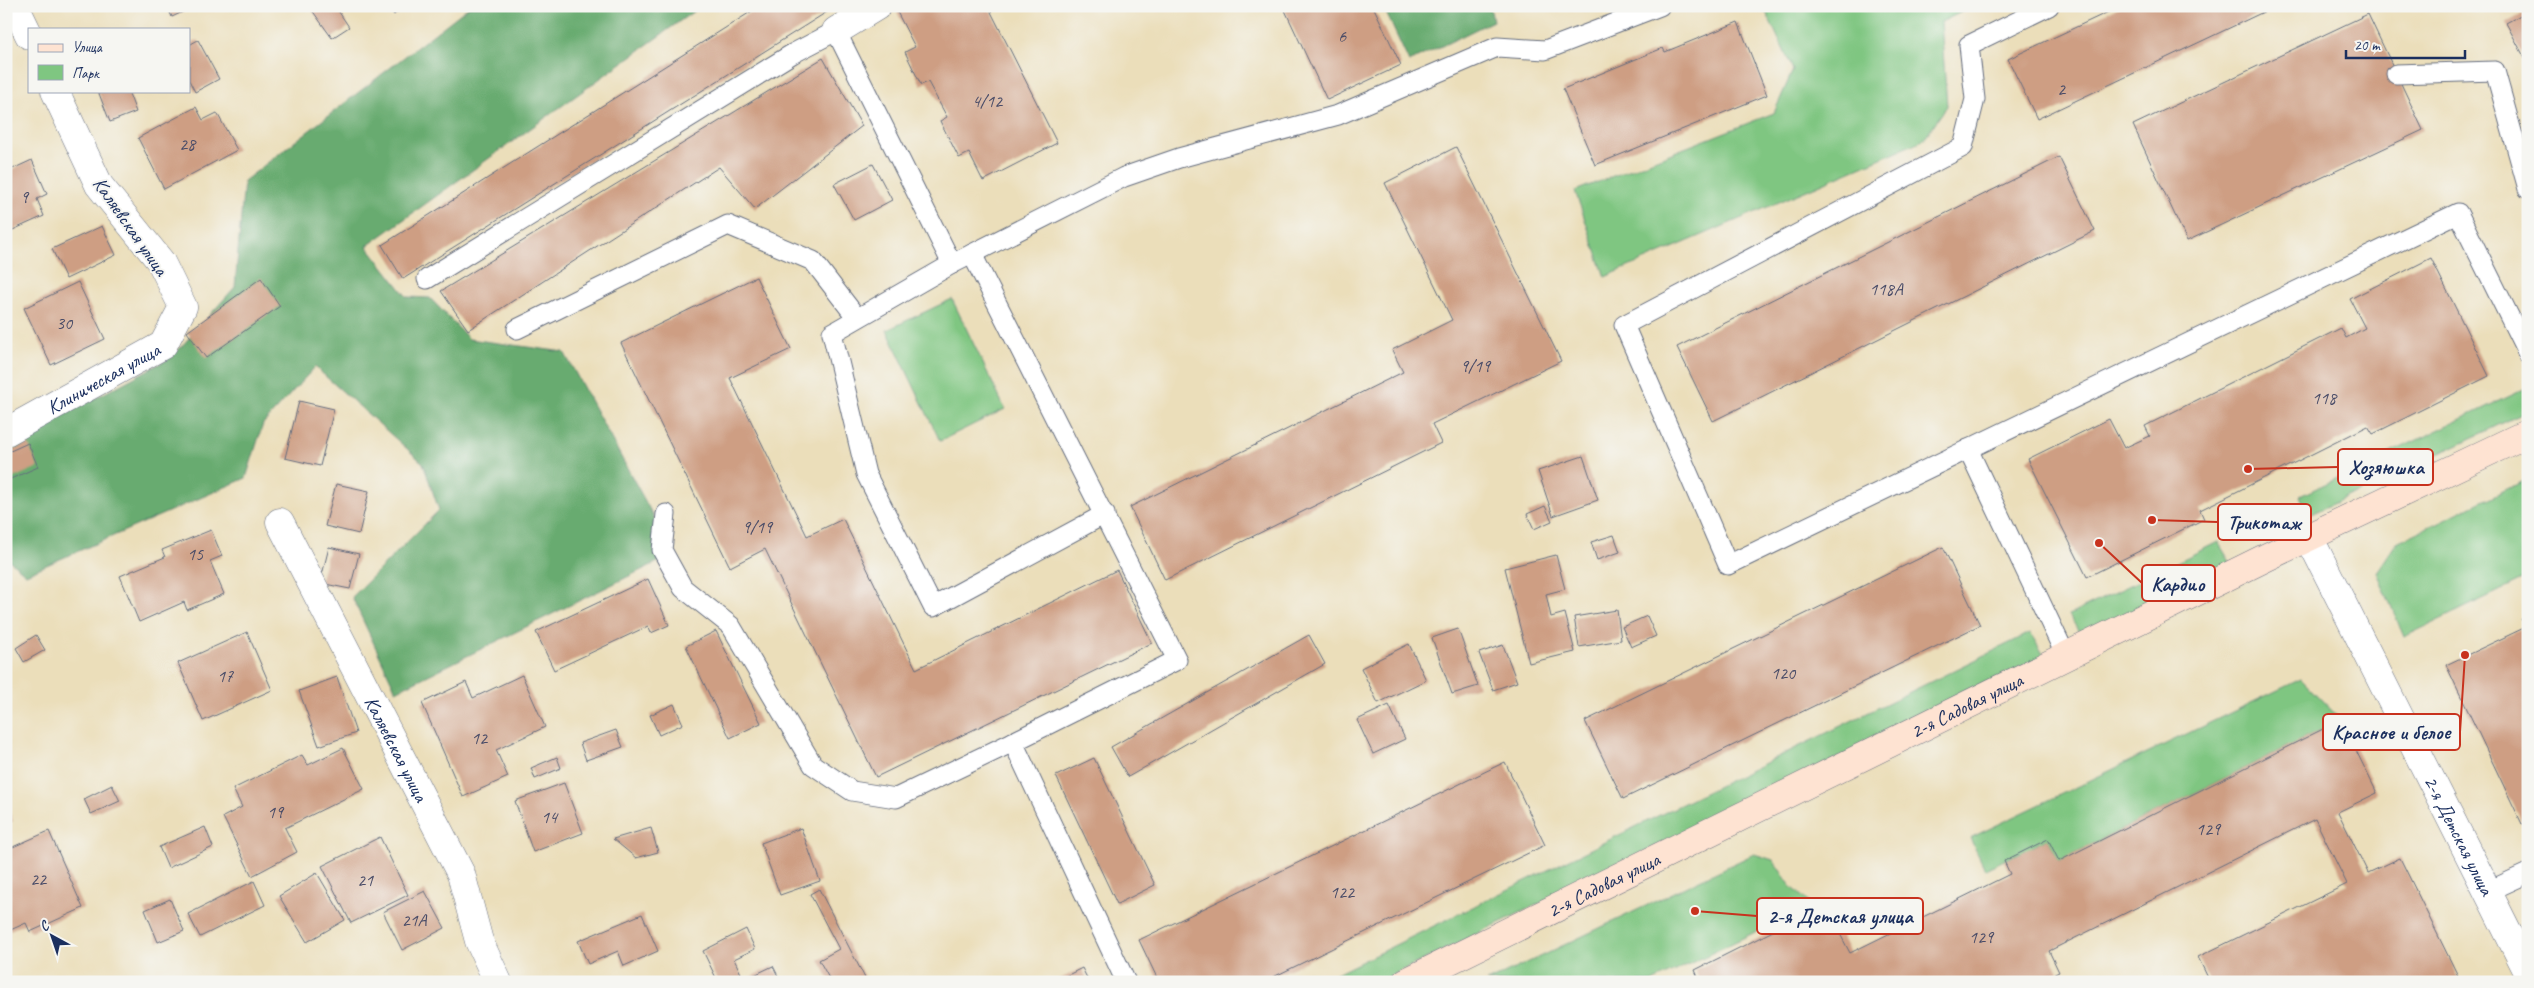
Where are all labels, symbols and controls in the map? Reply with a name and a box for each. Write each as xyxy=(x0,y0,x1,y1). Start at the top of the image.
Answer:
house number: 6 xyxy=(1338,25,1347,47)
legend xyxy=(28,28,190,92)
scale bar xyxy=(2346,28,2465,60)
text: 20 m xyxy=(2354,36,2381,55)
text: Улица xyxy=(72,38,103,57)
text: Парк xyxy=(72,64,100,83)
house number: 2 xyxy=(2057,78,2067,100)
house number: 4/12 xyxy=(972,90,1004,112)
house number: 28 xyxy=(179,133,197,155)
street label: Каляевская улица xyxy=(87,172,175,282)
house number: 9 xyxy=(20,186,30,208)
house number: 118А xyxy=(1869,278,1904,300)
house number: 30 xyxy=(56,312,74,334)
street label: Клиническая улица xyxy=(42,336,166,420)
house number: 9/19 xyxy=(1460,355,1492,377)
house number: 118 xyxy=(2312,387,2338,409)
callout: Хозяюшка xyxy=(2338,449,2433,485)
text: Хозяюшка xyxy=(2348,454,2425,481)
callout: Трикотаж xyxy=(2218,504,2311,540)
text: Трикотаж xyxy=(2227,509,2303,535)
house number: 9/19 xyxy=(742,516,774,538)
house number: 15 xyxy=(187,543,204,565)
callout: Кардио xyxy=(2142,565,2215,601)
text: Кардио xyxy=(2151,571,2206,597)
house number: 120 xyxy=(1771,662,1797,684)
house number: 17 xyxy=(217,665,234,687)
street label: 2-я Садовая улица xyxy=(1906,667,2029,744)
street label: Каляевская улица xyxy=(359,692,434,808)
callout: Красное и белое xyxy=(2323,714,2460,750)
text: Красное и белое xyxy=(2332,719,2452,745)
house number: 12 xyxy=(471,727,489,749)
street label: 2-я Детская улица xyxy=(2418,771,2500,901)
house number: 19 xyxy=(267,801,285,823)
house number: 14 xyxy=(541,806,559,828)
house number: 129 xyxy=(2196,818,2222,840)
street label: 2-я Садовая улица xyxy=(1543,846,1666,923)
house number: 22 xyxy=(30,868,48,890)
house number: 21 xyxy=(357,869,374,891)
house number: 122 xyxy=(1330,881,1356,903)
callout: 2-я Детская улица xyxy=(1757,898,1923,934)
text: 2-я Детская улица xyxy=(1767,903,1914,930)
house number: 21А xyxy=(401,909,428,931)
north arrow xyxy=(28,910,78,960)
text: С xyxy=(36,916,54,935)
house number: 129 xyxy=(1969,926,1995,948)

